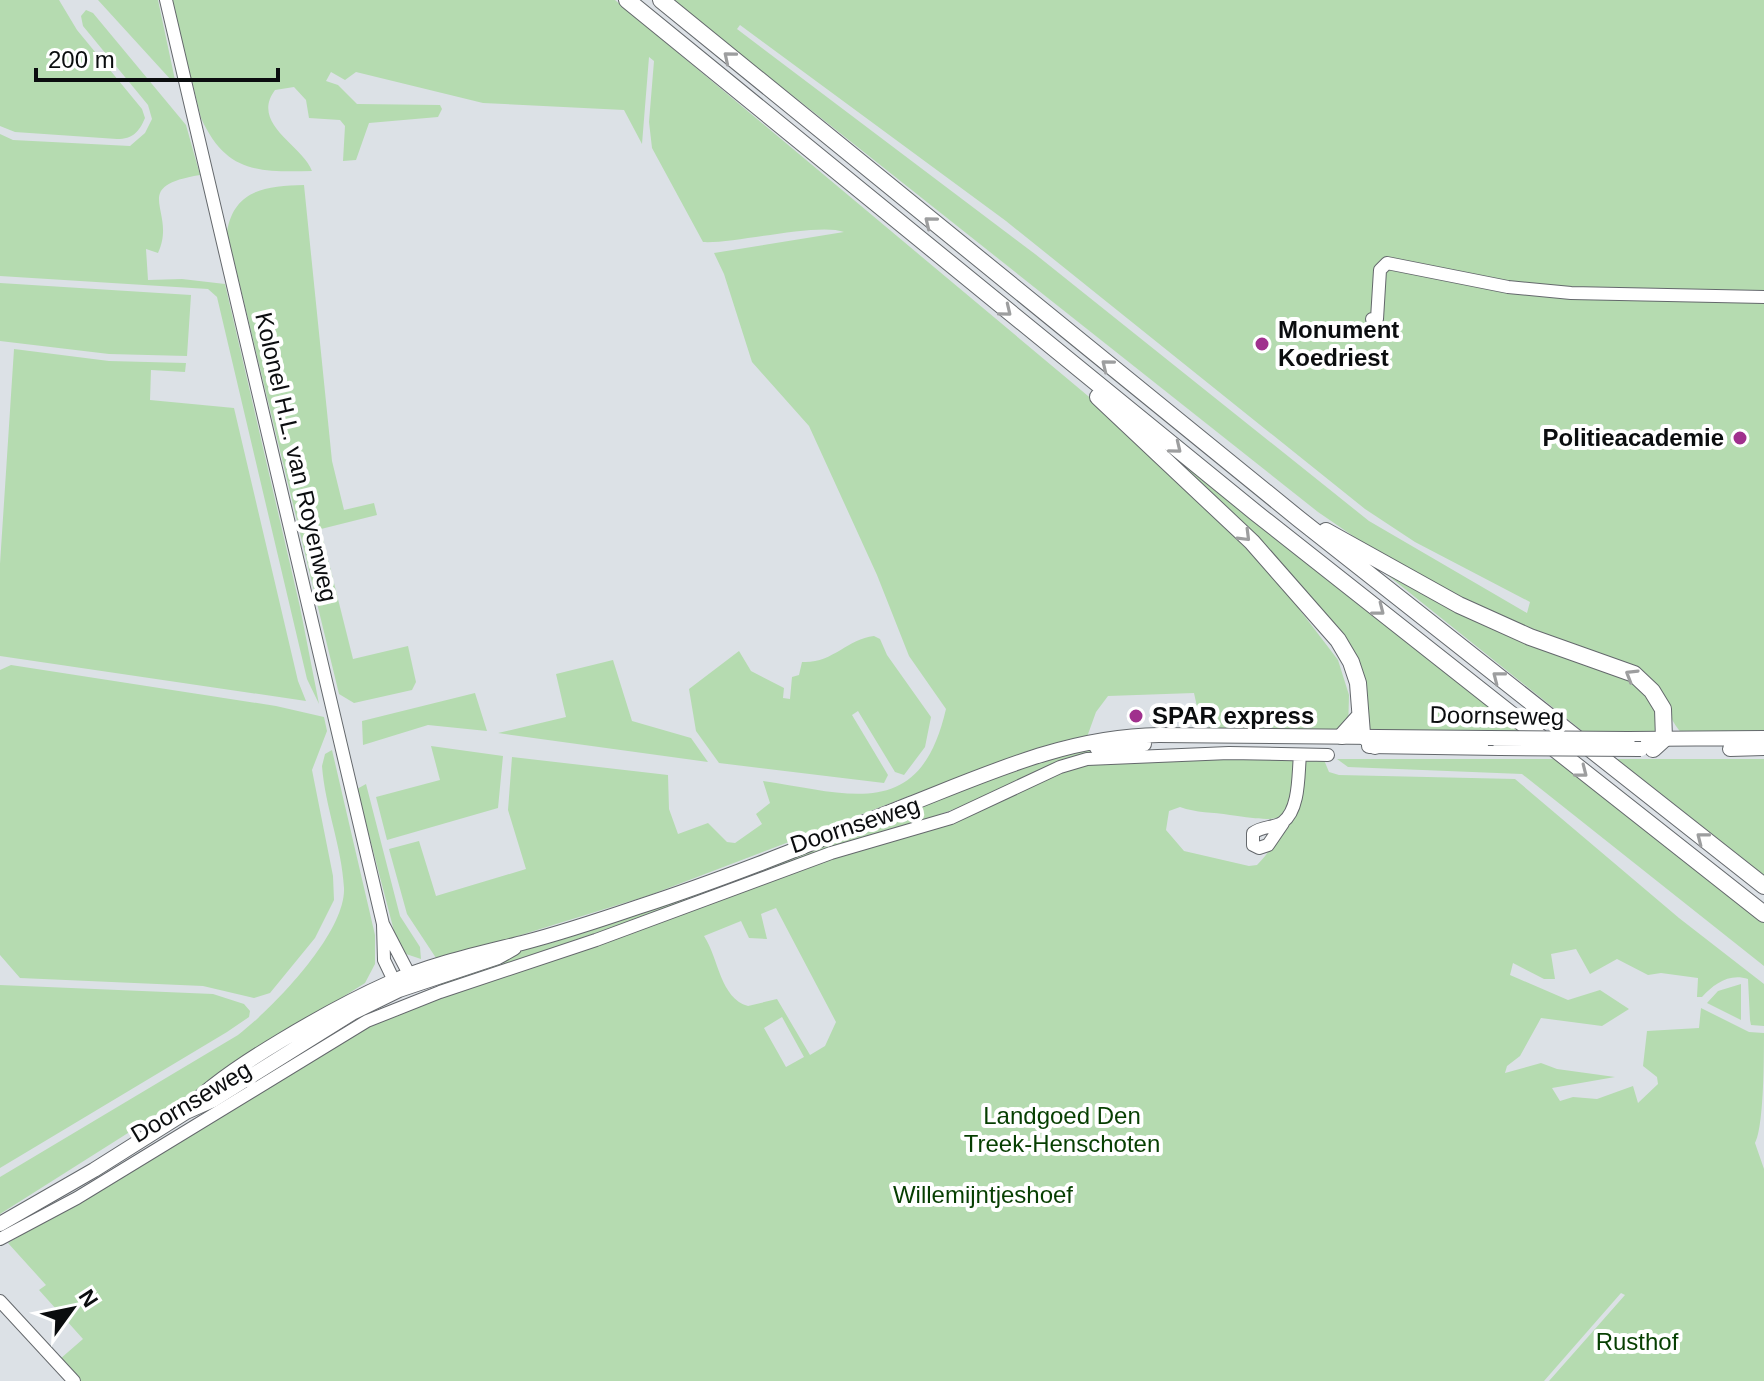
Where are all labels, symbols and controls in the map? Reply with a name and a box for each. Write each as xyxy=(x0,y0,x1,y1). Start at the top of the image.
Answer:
scale bar xyxy=(36,32,278,82)
text: 200 m xyxy=(48,46,115,73)
one-way arrow xyxy=(724,52,738,67)
one-way arrow xyxy=(924,217,939,231)
one-way arrow xyxy=(997,301,1011,316)
street label: Kolonel H.L. van Royenweg xyxy=(250,310,343,604)
place label: Monument Koedriest xyxy=(1278,316,1399,371)
marker: Monument Koedriest xyxy=(1253,335,1271,353)
one-way arrow xyxy=(1102,360,1116,375)
place label: Politieacademie xyxy=(1543,424,1724,451)
marker: Politieacademie xyxy=(1731,429,1749,447)
one-way arrow xyxy=(1167,438,1181,453)
one-way arrow xyxy=(1236,526,1250,541)
one-way arrow xyxy=(1370,600,1384,615)
one-way arrow xyxy=(1626,670,1640,685)
one-way arrow xyxy=(1492,673,1507,687)
street label: Doornseweg xyxy=(1429,701,1565,730)
place label: SPAR express xyxy=(1152,702,1314,729)
marker: SPAR express xyxy=(1127,707,1145,725)
one-way arrow xyxy=(1573,762,1587,777)
street label: Doornseweg xyxy=(787,791,923,858)
one-way arrow xyxy=(1697,834,1711,848)
street label: Doornseweg xyxy=(126,1055,255,1148)
park label: Landgoed Den Treek-Henschoten xyxy=(964,1102,1160,1157)
park label: Willemijntjeshoef xyxy=(893,1181,1073,1208)
north arrow xyxy=(32,1269,112,1349)
text: N xyxy=(74,1285,103,1312)
park label: Rusthof xyxy=(1596,1328,1679,1355)

